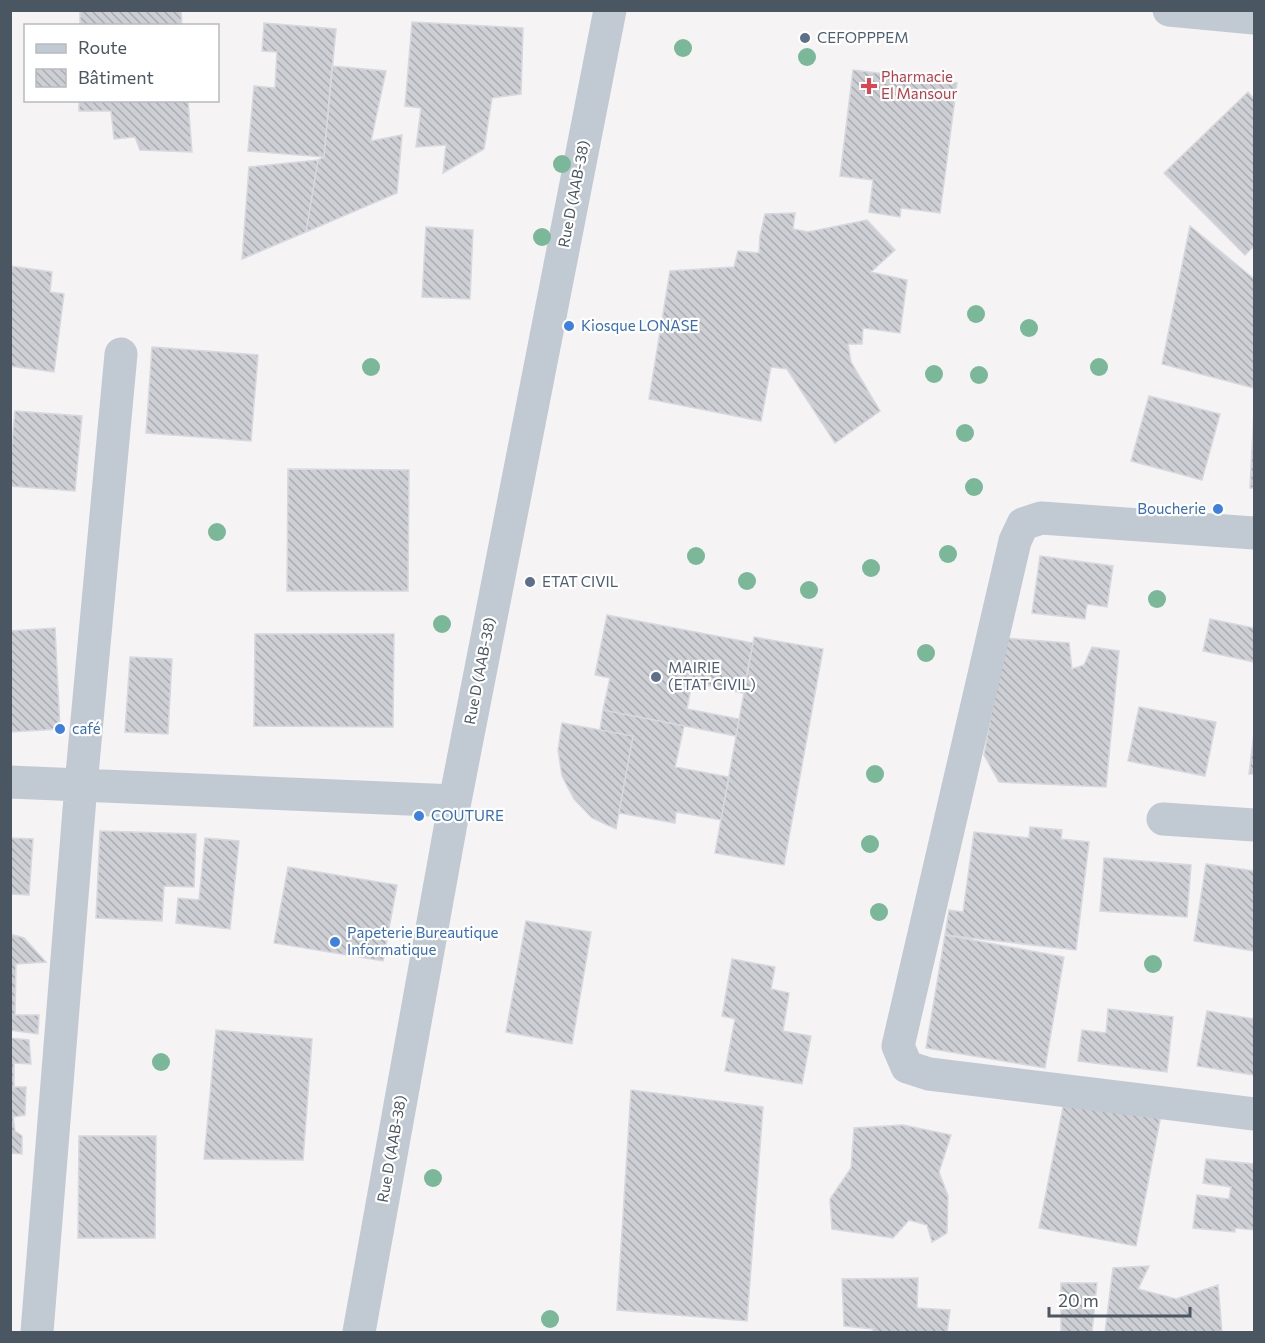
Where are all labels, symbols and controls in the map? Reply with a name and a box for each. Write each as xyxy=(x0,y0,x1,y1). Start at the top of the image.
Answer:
legend xyxy=(24,24,219,102)
place label: CEFOPPPEM xyxy=(817,28,909,46)
marker: CEFOPPPEM xyxy=(798,31,812,45)
text: Route xyxy=(78,36,127,58)
text: Bâtiment xyxy=(78,66,154,88)
place label: Pharmacie El Mansour xyxy=(881,67,957,102)
marker: Pharmacie El Mansour xyxy=(862,79,876,93)
street label: Rue D (AAB-38) xyxy=(554,139,592,249)
place label: Kiosque LONASE xyxy=(581,316,699,334)
marker: Kiosque LONASE xyxy=(562,319,576,333)
place label: Boucherie xyxy=(1137,499,1206,517)
marker: Boucherie xyxy=(1211,502,1225,516)
place label: ETAT CIVIL xyxy=(542,572,619,590)
marker: ETAT CIVIL xyxy=(523,575,537,589)
street label: Rue D (AAB-38) xyxy=(460,616,498,726)
place label: MAIRIE (ETAT CIVIL) xyxy=(668,658,756,693)
marker: MAIRIE (ETAT CIVIL) xyxy=(649,670,663,684)
place label: café xyxy=(72,719,101,737)
marker: café xyxy=(53,722,67,736)
place label: COUTURE xyxy=(431,806,504,824)
marker: COUTURE xyxy=(412,809,426,823)
place label: Papeterie Bureautique Informatique xyxy=(347,923,499,958)
marker: Papeterie Bureautique Informatique xyxy=(328,935,342,949)
street label: Rue D (AAB-38) xyxy=(373,1094,409,1204)
scale bar xyxy=(1049,1280,1190,1318)
text: 20 m xyxy=(1058,1289,1099,1311)

